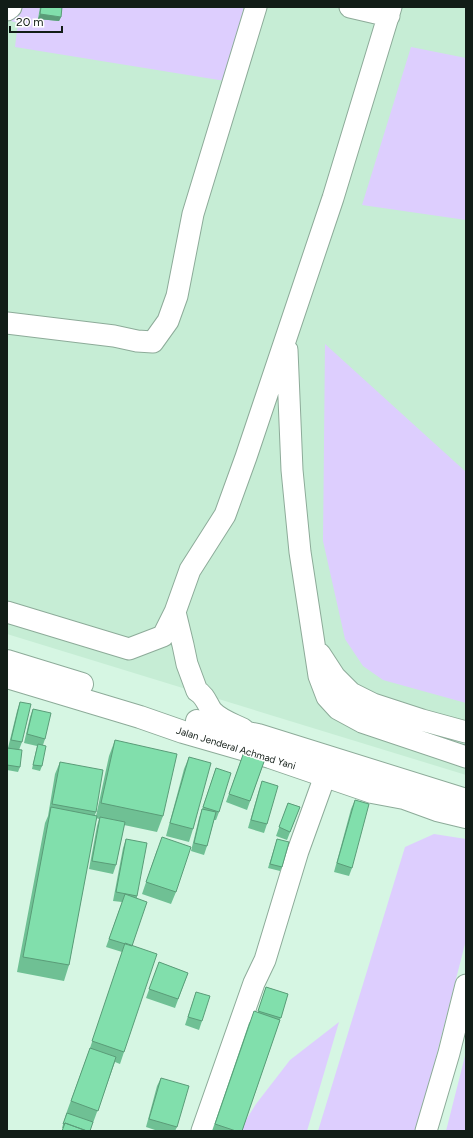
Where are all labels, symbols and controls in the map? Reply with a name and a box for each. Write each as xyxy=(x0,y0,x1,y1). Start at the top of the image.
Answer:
scale bar xyxy=(10,8,62,34)
text: 20 m xyxy=(16,15,44,29)
street label: Jalan Jenderal Achmad Yani xyxy=(175,724,297,772)

